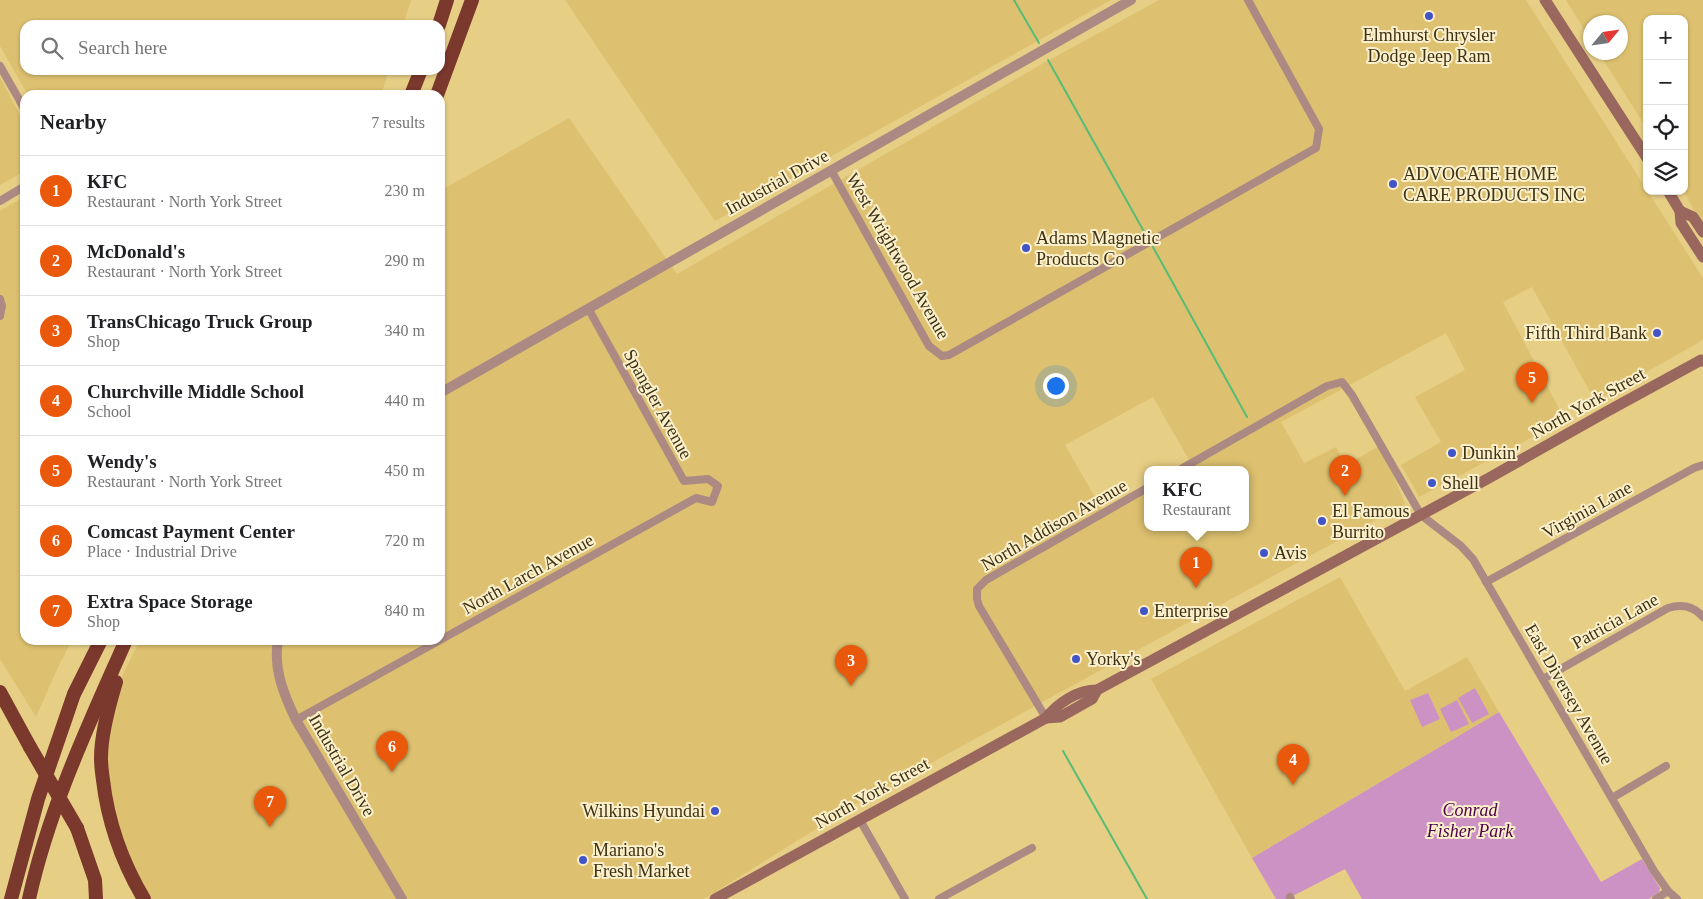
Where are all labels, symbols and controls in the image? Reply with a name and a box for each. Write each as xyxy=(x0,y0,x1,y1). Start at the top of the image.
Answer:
marker: Elmhurst Chrysler Dodge Jeep Ram xyxy=(1423,10,1435,22)
north arrow xyxy=(1583,15,1628,60)
map controls xyxy=(1643,15,1688,195)
button: + xyxy=(1643,15,1688,60)
search box xyxy=(20,20,445,75)
place label: Elmhurst Chrysler Dodge Jeep Ram xyxy=(1363,25,1495,66)
icon: search xyxy=(38,34,66,62)
text: Search here xyxy=(78,37,167,58)
button: − xyxy=(1643,60,1688,105)
button: locate xyxy=(1643,105,1688,150)
text: Nearby xyxy=(40,110,107,134)
text: 7 results xyxy=(371,114,425,131)
street label: Industrial Drive xyxy=(722,146,832,218)
button: layers xyxy=(1643,150,1688,195)
place label: ADVOCATE HOME CARE PRODUCTS INC xyxy=(1403,164,1585,205)
street label: West Wrightwood Avenue xyxy=(842,170,954,342)
text: KFC xyxy=(87,171,127,192)
marker: ADVOCATE HOME CARE PRODUCTS INC xyxy=(1387,178,1399,190)
text: 1 xyxy=(52,182,60,199)
text: 230 m xyxy=(385,182,425,199)
text: Restaurant · North York Street xyxy=(87,193,282,210)
place label: Adams Magnetic Products Co xyxy=(1036,228,1159,269)
text: McDonald's xyxy=(87,241,185,262)
marker: Adams Magnetic Products Co xyxy=(1020,242,1032,254)
text: 2 xyxy=(52,252,60,269)
text: 290 m xyxy=(385,252,425,269)
text: Restaurant · North York Street xyxy=(87,263,282,280)
text: TransChicago Truck Group xyxy=(87,311,313,332)
text: 3 xyxy=(52,322,60,339)
text: 340 m xyxy=(385,322,425,339)
place label: Fifth Third Bank xyxy=(1525,323,1647,343)
marker: Fifth Third Bank xyxy=(1651,327,1663,339)
text: Shop xyxy=(87,333,120,350)
street label: Spangler Avenue xyxy=(620,346,696,462)
pin: 5 xyxy=(1516,362,1548,403)
street label: North York Street xyxy=(1527,363,1649,443)
your location xyxy=(1043,373,1069,399)
text: Churchville Middle School xyxy=(87,381,304,402)
text: 4 xyxy=(52,392,60,409)
text: 440 m xyxy=(385,392,425,409)
text: School xyxy=(87,403,131,420)
place label: Dunkin' xyxy=(1462,443,1519,463)
marker: Dunkin' xyxy=(1446,447,1458,459)
text: Wendy's xyxy=(87,451,157,472)
pin: 2 xyxy=(1329,455,1361,496)
text: 5 xyxy=(52,462,60,479)
text: 450 m xyxy=(385,462,425,479)
popup xyxy=(1144,466,1249,531)
text: Restaurant · North York Street xyxy=(87,473,282,490)
place label: Shell xyxy=(1442,473,1479,493)
street label: North Addison Avenue xyxy=(978,475,1130,575)
marker: Shell xyxy=(1426,477,1438,489)
street label: Virginia Lane xyxy=(1539,477,1635,543)
text: KFC xyxy=(1162,479,1202,500)
text: Restaurant xyxy=(1162,501,1231,518)
place label: El Famous Burrito xyxy=(1332,501,1410,542)
marker: El Famous Burrito xyxy=(1316,515,1328,527)
text: Comcast Payment Center xyxy=(87,521,295,542)
street label: North Larch Avenue xyxy=(459,530,597,618)
text: 6 xyxy=(52,532,60,549)
text: 720 m xyxy=(385,532,425,549)
text: Place · Industrial Drive xyxy=(87,543,237,560)
place label: Avis xyxy=(1274,543,1307,563)
pin: 1 xyxy=(1180,547,1212,588)
marker: Avis xyxy=(1258,547,1270,559)
street label: Patricia Lane xyxy=(1568,589,1662,653)
text: Extra Space Storage xyxy=(87,591,253,612)
place label: Enterprise xyxy=(1154,601,1228,621)
text: 7 xyxy=(52,602,60,619)
text: 840 m xyxy=(385,602,425,619)
marker: Enterprise xyxy=(1138,605,1150,617)
text: Shop xyxy=(87,613,120,630)
street label: East Diversey Avenue xyxy=(1521,620,1617,768)
pin: 3 xyxy=(835,645,867,686)
place label: Yorky's xyxy=(1086,649,1140,669)
marker: Yorky's xyxy=(1070,653,1082,665)
street label: Industrial Drive xyxy=(305,710,379,820)
pin: 6 xyxy=(376,731,408,772)
pin: 4 xyxy=(1277,744,1309,785)
street label: North York Street xyxy=(811,753,933,833)
pin: 7 xyxy=(254,786,286,827)
park label: Conrad Fisher Park xyxy=(1426,800,1514,841)
place label: Wilkins Hyundai xyxy=(582,801,705,821)
marker: Wilkins Hyundai xyxy=(709,805,721,817)
place label: Mariano's Fresh Market xyxy=(593,840,689,881)
marker: Mariano's Fresh Market xyxy=(577,854,589,866)

